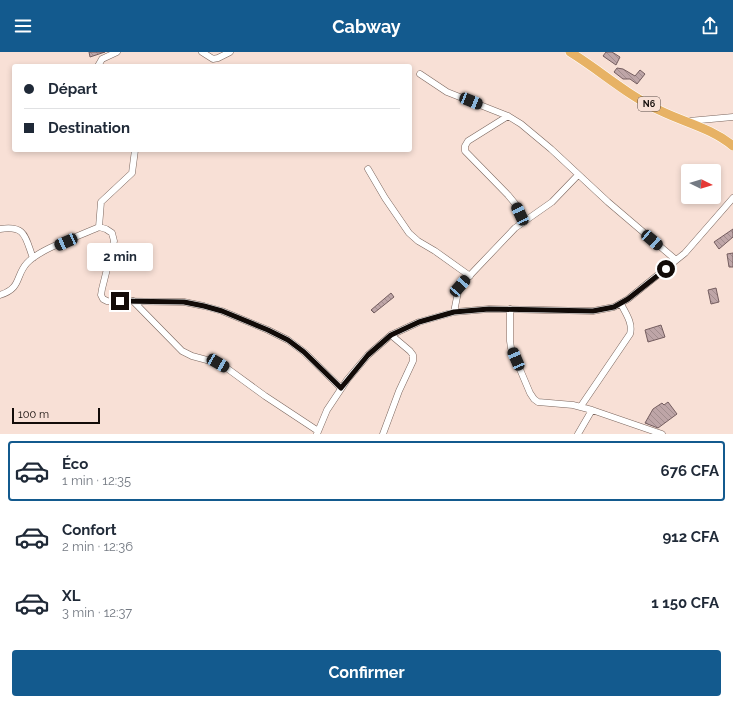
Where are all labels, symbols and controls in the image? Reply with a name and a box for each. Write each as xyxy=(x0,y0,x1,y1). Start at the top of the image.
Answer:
icon: menu xyxy=(12,15,34,37)
icon: share xyxy=(699,15,721,37)
text: Cabway xyxy=(332,16,401,37)
text: Départ xyxy=(48,80,97,98)
car xyxy=(458,91,484,111)
road number: N6 xyxy=(638,97,660,111)
text: Destination xyxy=(48,119,130,137)
north arrow xyxy=(681,164,721,204)
map controls xyxy=(681,164,721,204)
car xyxy=(509,201,531,227)
car xyxy=(639,228,665,252)
car xyxy=(53,232,79,252)
callout: 2 min xyxy=(87,243,153,271)
text: 2 min xyxy=(103,249,137,264)
route start xyxy=(657,260,675,278)
car xyxy=(448,273,472,299)
route end xyxy=(111,292,129,310)
car xyxy=(506,346,526,372)
car xyxy=(205,352,231,374)
scale bar xyxy=(12,406,100,425)
text: 100 m xyxy=(18,408,49,421)
icon: car xyxy=(14,453,50,489)
text: Éco xyxy=(62,455,88,473)
text: 676 CFA xyxy=(661,462,719,480)
text: 1 min · 12:35 xyxy=(62,473,131,488)
icon: car xyxy=(14,519,50,555)
text: Confort xyxy=(62,521,116,539)
text: 912 CFA xyxy=(662,528,719,546)
text: 2 min · 12:36 xyxy=(62,539,133,554)
icon: car xyxy=(14,585,50,621)
text: XL xyxy=(62,587,80,605)
text: 1 150 CFA xyxy=(651,594,719,612)
text: 3 min · 12:37 xyxy=(62,605,132,620)
button: Confirmer xyxy=(12,650,721,696)

